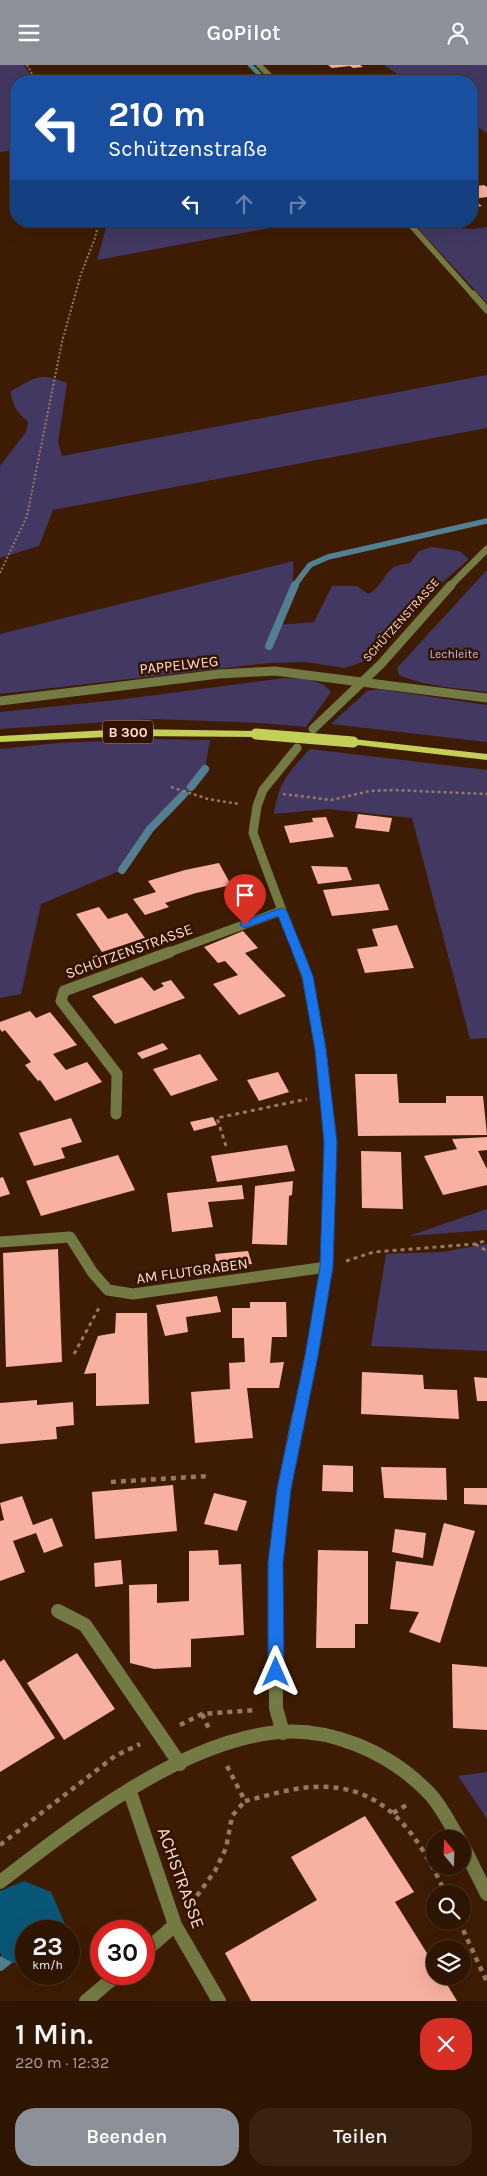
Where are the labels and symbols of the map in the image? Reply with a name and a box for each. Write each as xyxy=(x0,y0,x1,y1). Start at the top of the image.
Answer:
street label: SCHÜTZENSTRASSE xyxy=(360,575,442,665)
park label: Lechleite xyxy=(430,647,478,661)
street label: PAPPELWEG xyxy=(139,652,219,678)
road number: B 300 xyxy=(103,721,153,744)
pin xyxy=(224,874,266,925)
street label: SCHÜTZENSTRASSE xyxy=(63,920,195,982)
street label: AM FLUTGRABEN xyxy=(135,1254,249,1288)
position arrow xyxy=(249,1645,301,1697)
street label: ACHSTRASSE xyxy=(152,1824,210,1932)
north arrow xyxy=(426,1830,471,1875)
speed limit sign: 30 xyxy=(90,1920,155,1985)

